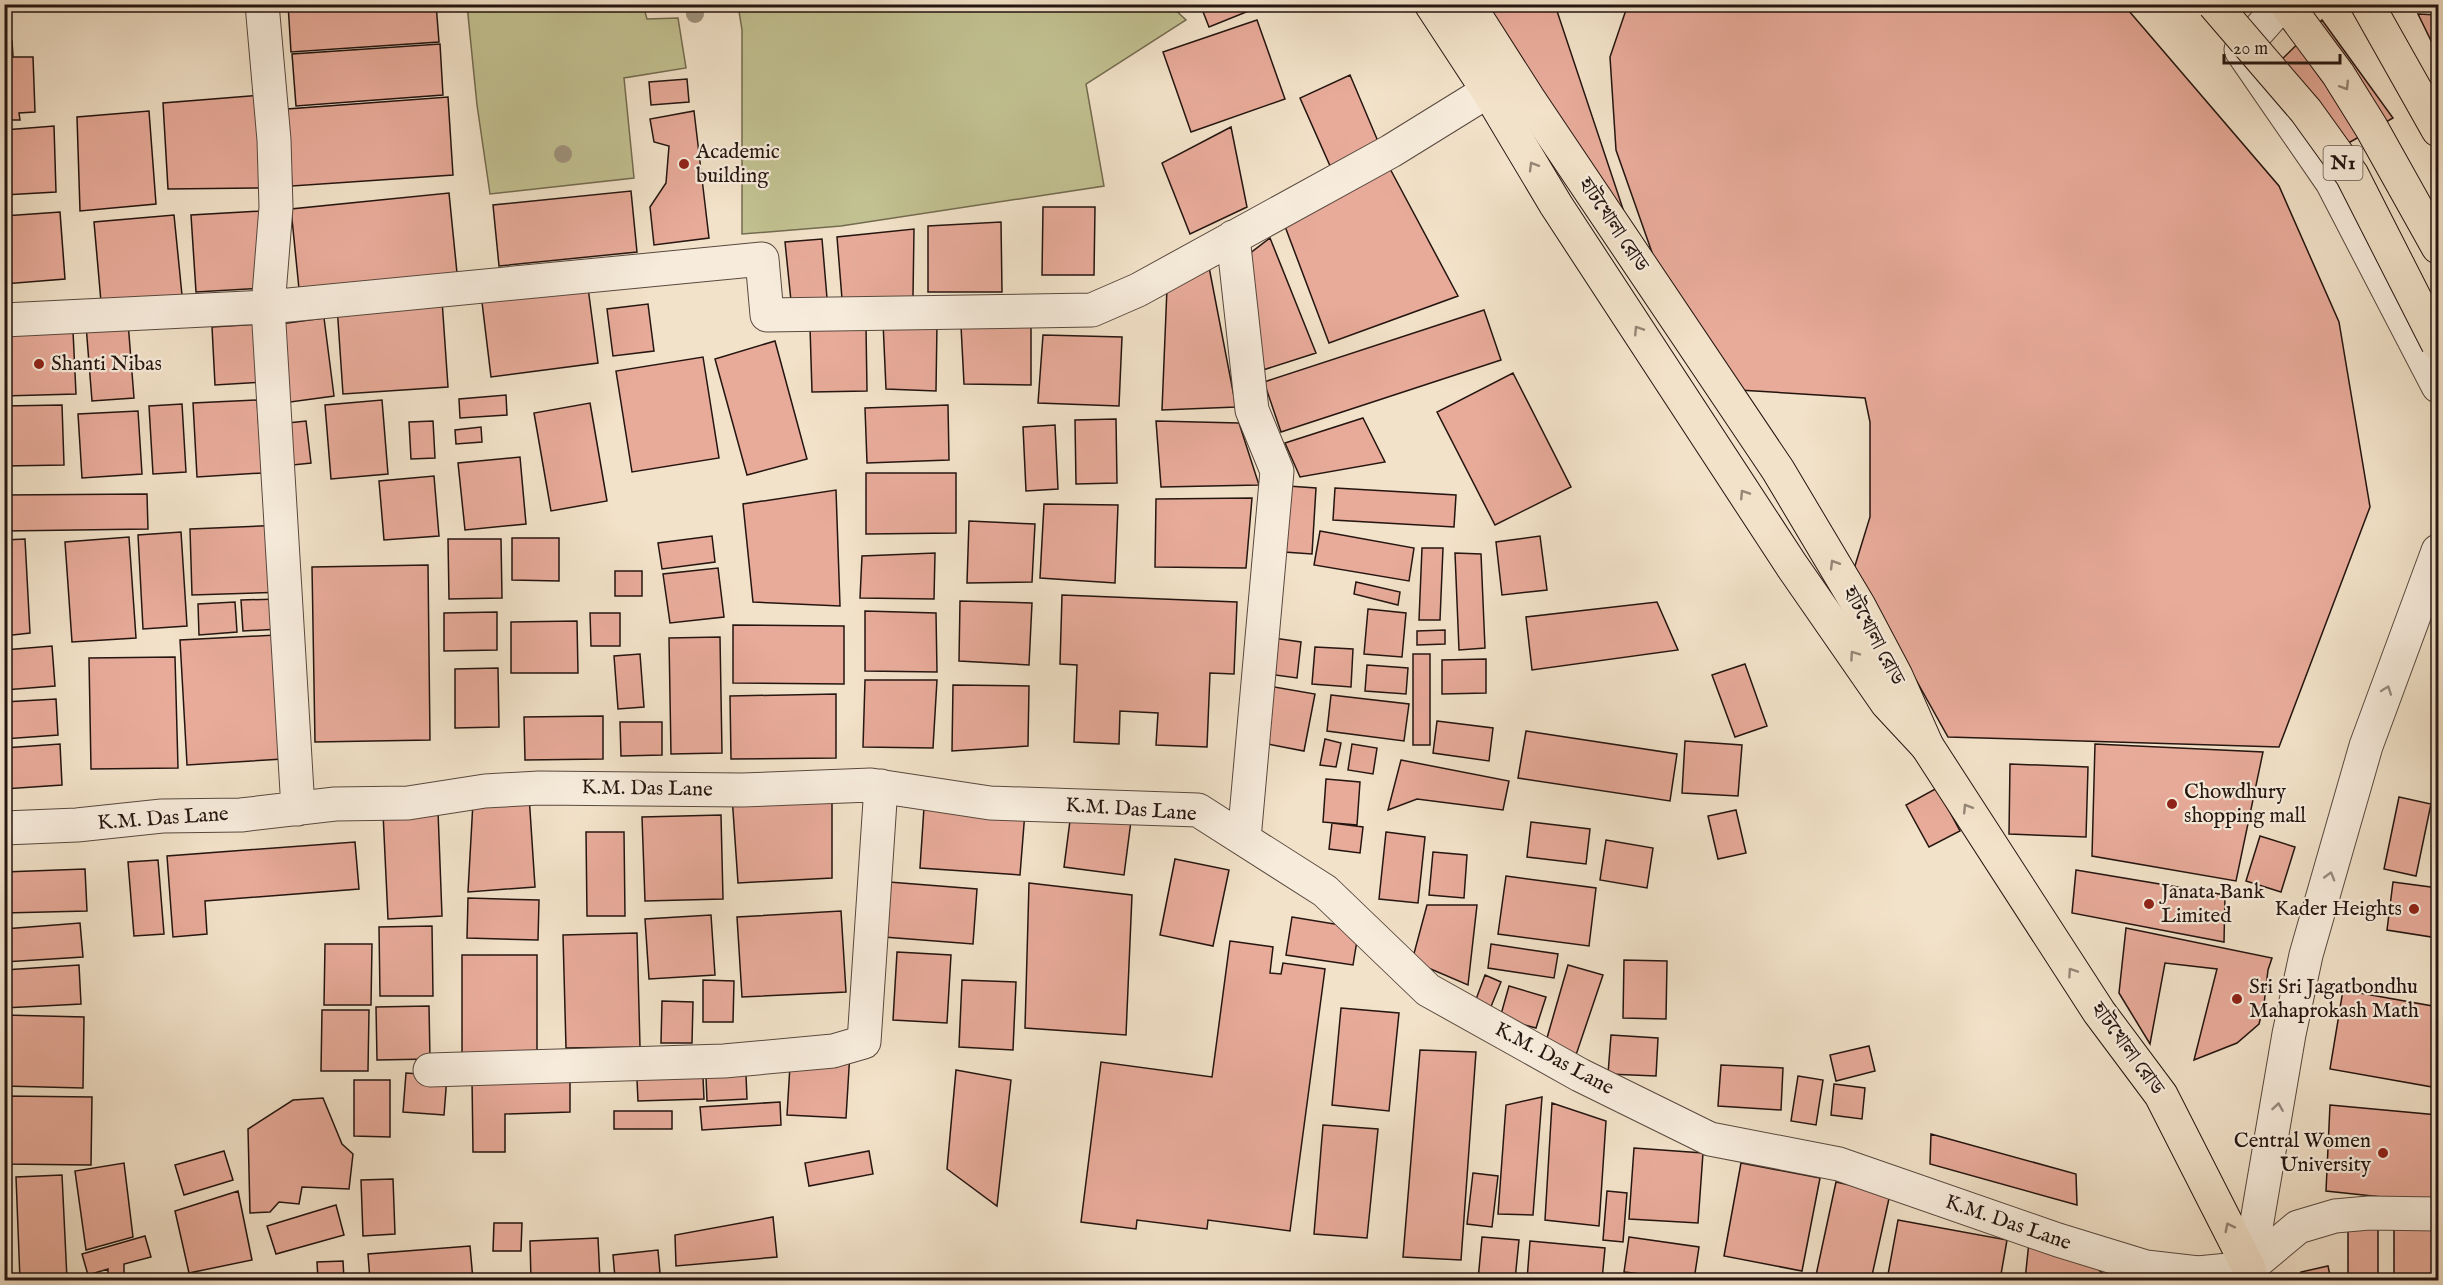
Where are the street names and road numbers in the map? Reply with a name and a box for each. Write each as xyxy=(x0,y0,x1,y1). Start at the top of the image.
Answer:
road number: N1 xyxy=(2324,146,2362,180)
street label: হাটখোলা রোড xyxy=(1571,172,1655,278)
street label: হাটখোলা রোড xyxy=(1835,581,1911,691)
street label: K.M. Das Lane xyxy=(581,774,713,804)
street label: K.M. Das Lane xyxy=(1064,792,1198,828)
street label: K.M. Das Lane xyxy=(96,801,230,837)
street label: হাটখোলা রোড xyxy=(2084,997,2170,1101)
street label: K.M. Das Lane xyxy=(1490,1016,1619,1102)
street label: K.M. Das Lane xyxy=(1941,1189,2075,1257)

